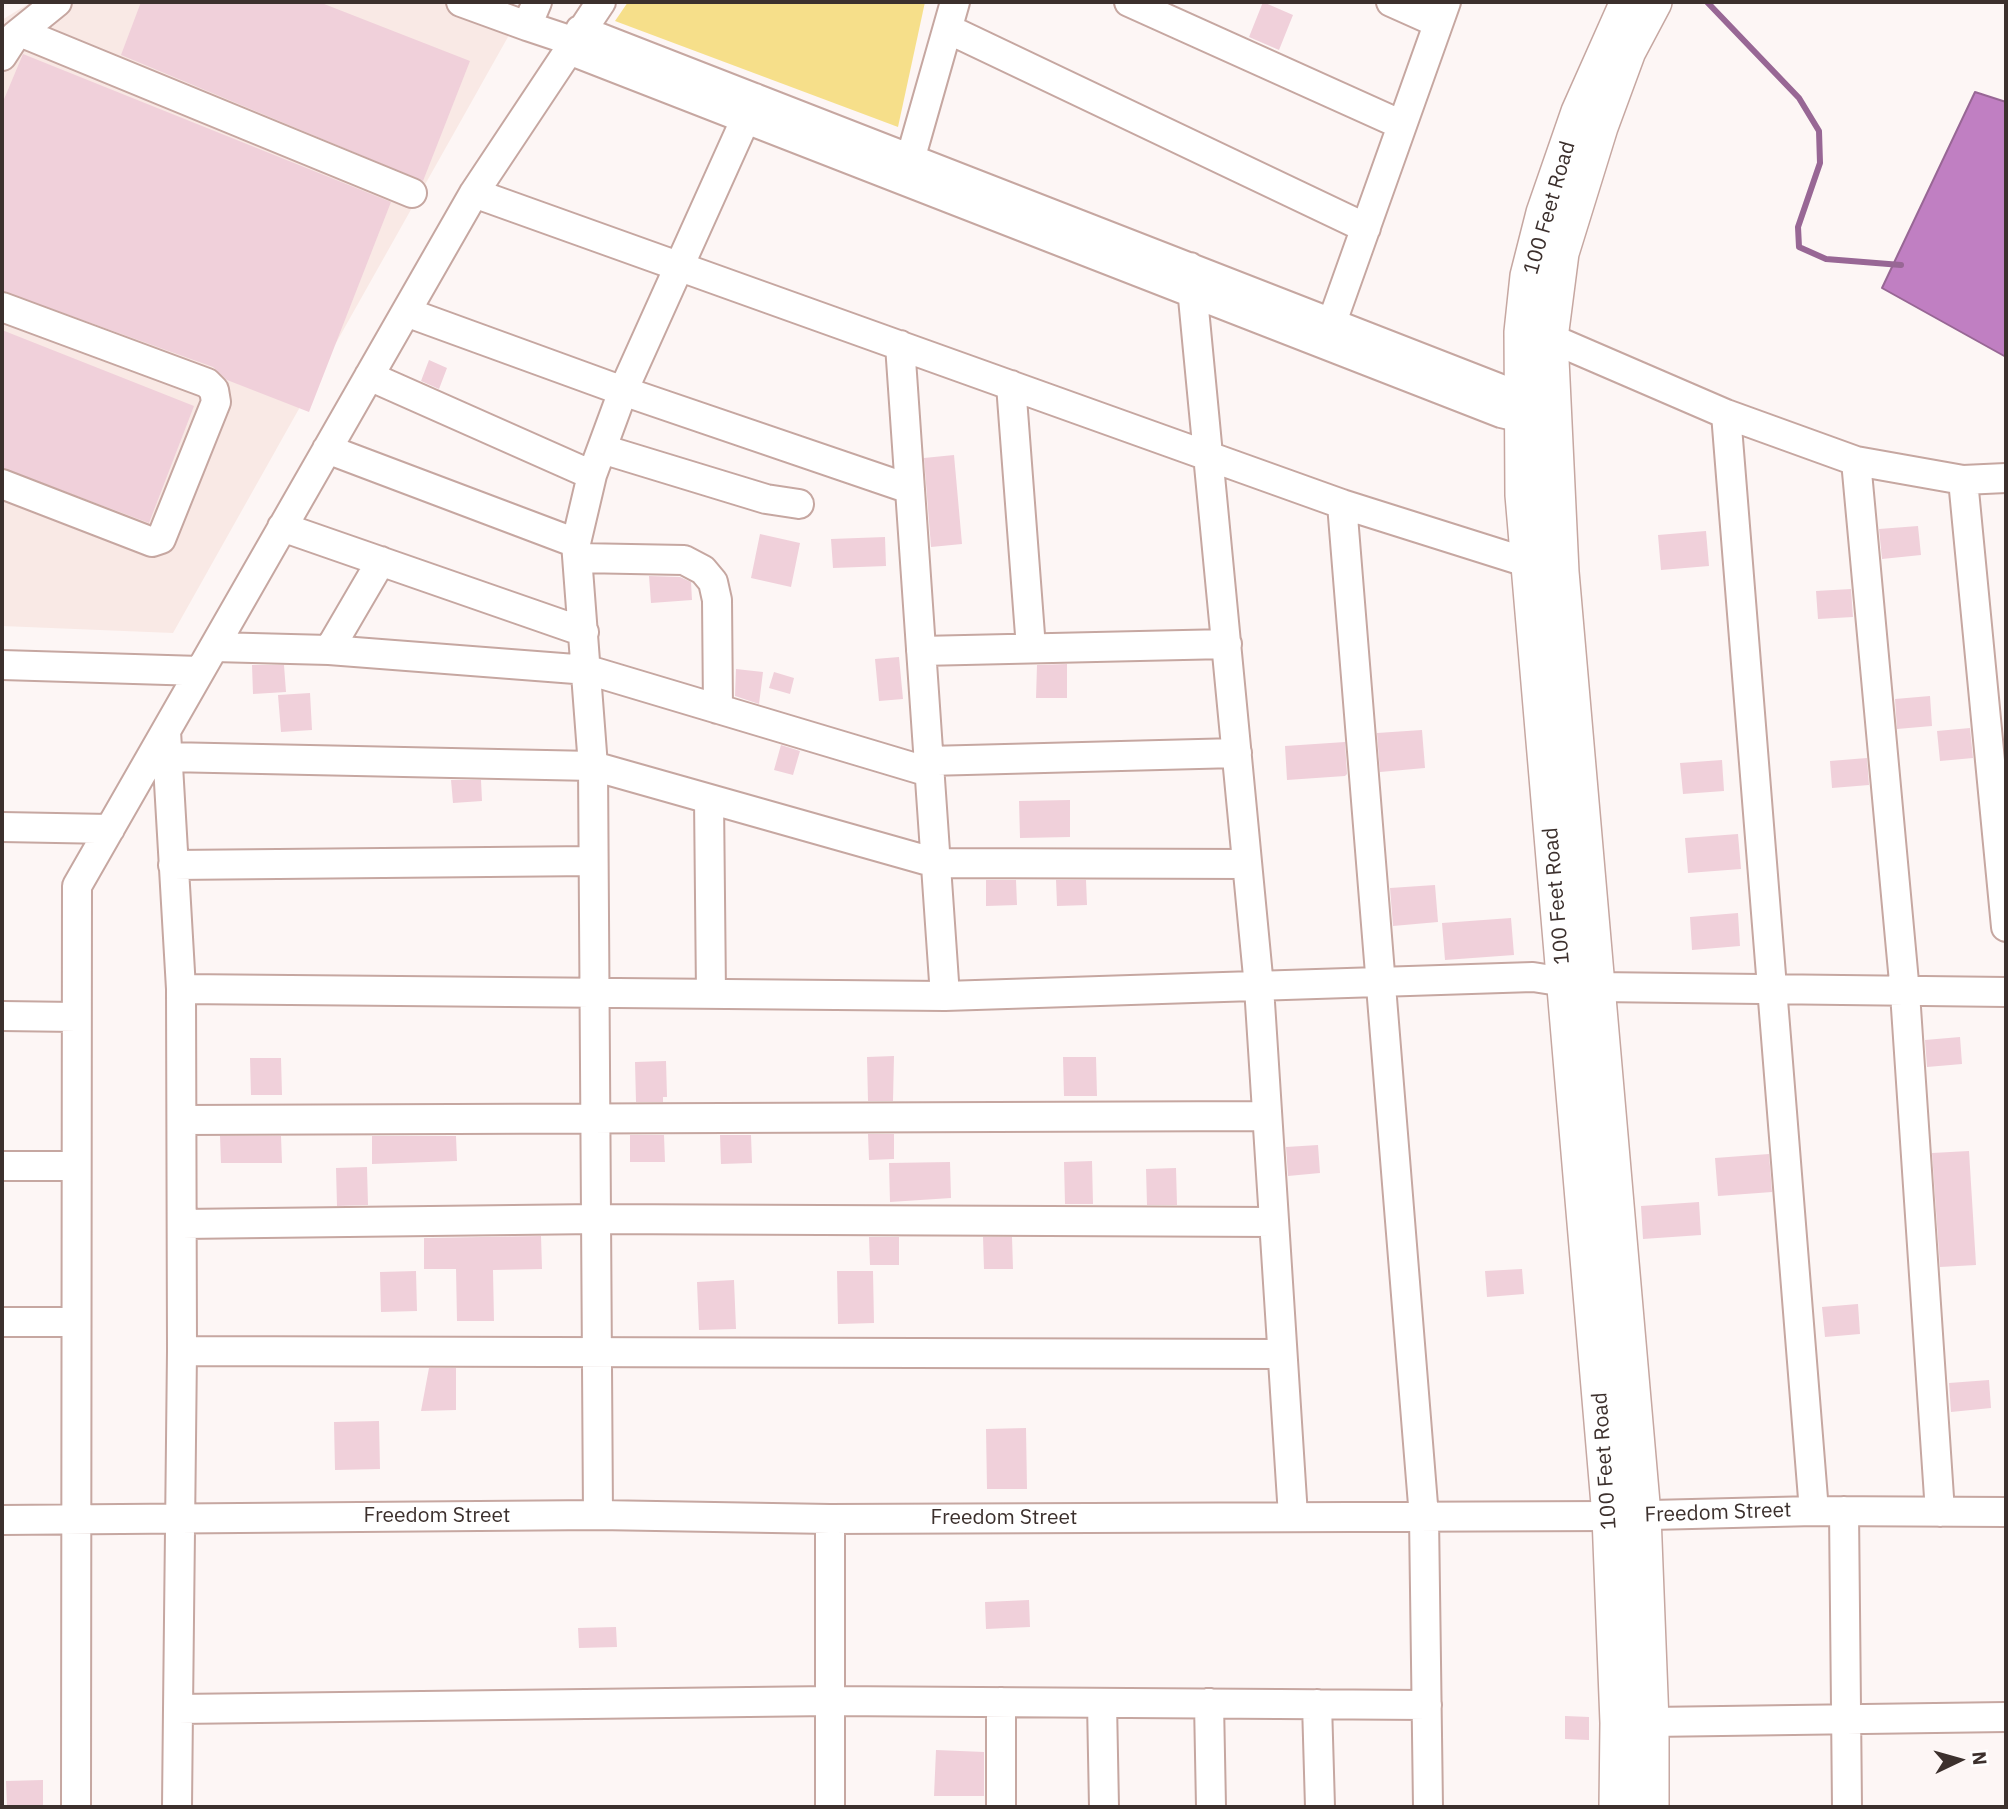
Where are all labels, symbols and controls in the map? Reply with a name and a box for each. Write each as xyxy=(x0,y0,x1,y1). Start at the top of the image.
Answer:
street label: 100 Feet Road xyxy=(1519,138,1581,278)
street label: 100 Feet Road xyxy=(1538,826,1576,966)
street label: 100 Feet Road xyxy=(1588,1391,1622,1531)
street label: Freedom Street xyxy=(1644,1498,1792,1528)
street label: Freedom Street xyxy=(364,1503,510,1529)
street label: Freedom Street xyxy=(931,1505,1077,1531)
north arrow xyxy=(1924,1725,1994,1795)
text: N xyxy=(1967,1750,1992,1766)

